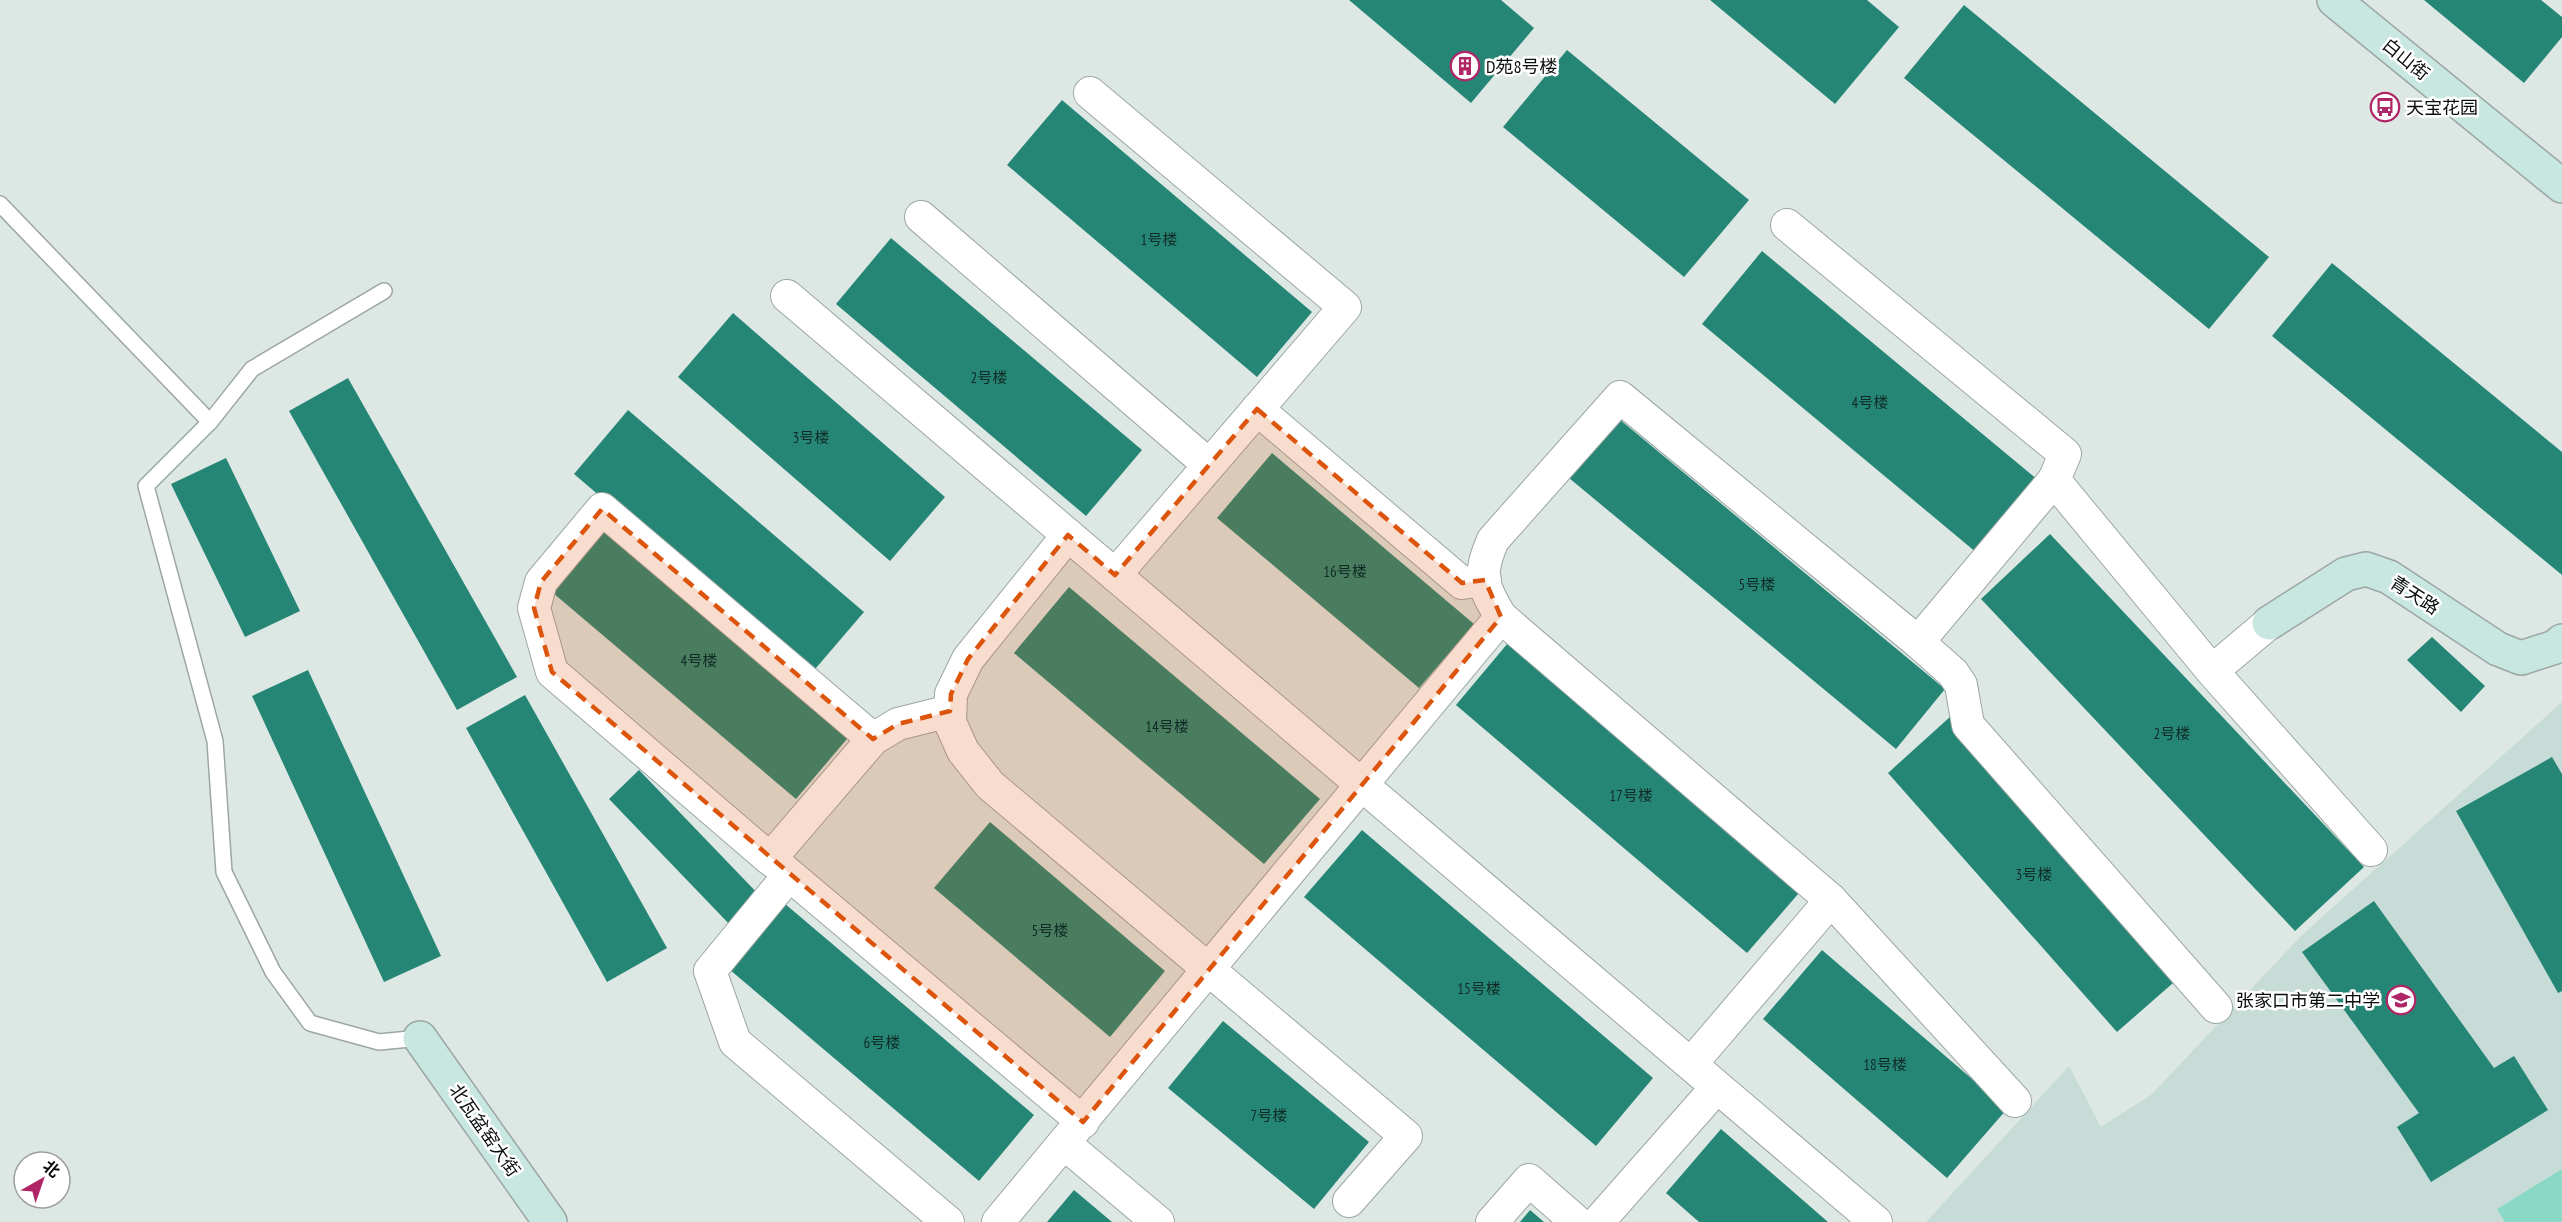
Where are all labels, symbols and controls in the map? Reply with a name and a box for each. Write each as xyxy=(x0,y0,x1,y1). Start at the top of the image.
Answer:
street label: 白山街 xyxy=(2378,33,2434,85)
building icon: D苑8号楼 xyxy=(1449,50,1481,82)
place label: D苑8号楼 xyxy=(1486,55,1558,78)
bus stop icon: 天宝花园 xyxy=(2369,91,2401,123)
place label: 天宝花园 xyxy=(2406,96,2478,119)
house number: 1号楼 xyxy=(1141,230,1177,249)
house number: 2号楼 xyxy=(971,368,1007,387)
house number: 4号楼 xyxy=(1852,393,1888,412)
house number: 3号楼 xyxy=(793,428,829,447)
house number: 16号楼 xyxy=(1323,562,1367,581)
street label: 青天路 xyxy=(2386,571,2444,619)
house number: 5号楼 xyxy=(1739,575,1775,594)
house number: 4号楼 xyxy=(681,651,717,670)
house number: 14号楼 xyxy=(1145,717,1189,736)
house number: 2号楼 xyxy=(2154,724,2190,743)
house number: 17号楼 xyxy=(1609,786,1653,805)
house number: 3号楼 xyxy=(2016,865,2052,884)
house number: 5号楼 xyxy=(1032,921,1068,940)
house number: 15号楼 xyxy=(1457,979,1501,998)
school or university icon: 张家口市第二中学 xyxy=(2385,984,2417,1016)
place label: 张家口市第二中学 xyxy=(2236,989,2380,1012)
house number: 6号楼 xyxy=(864,1033,900,1052)
house number: 18号楼 xyxy=(1863,1055,1907,1074)
street label: 北瓦盆窑大街 xyxy=(445,1079,525,1181)
house number: 7号楼 xyxy=(1251,1106,1287,1125)
north arrow xyxy=(12,1150,72,1210)
text: 北 xyxy=(39,1156,64,1181)

